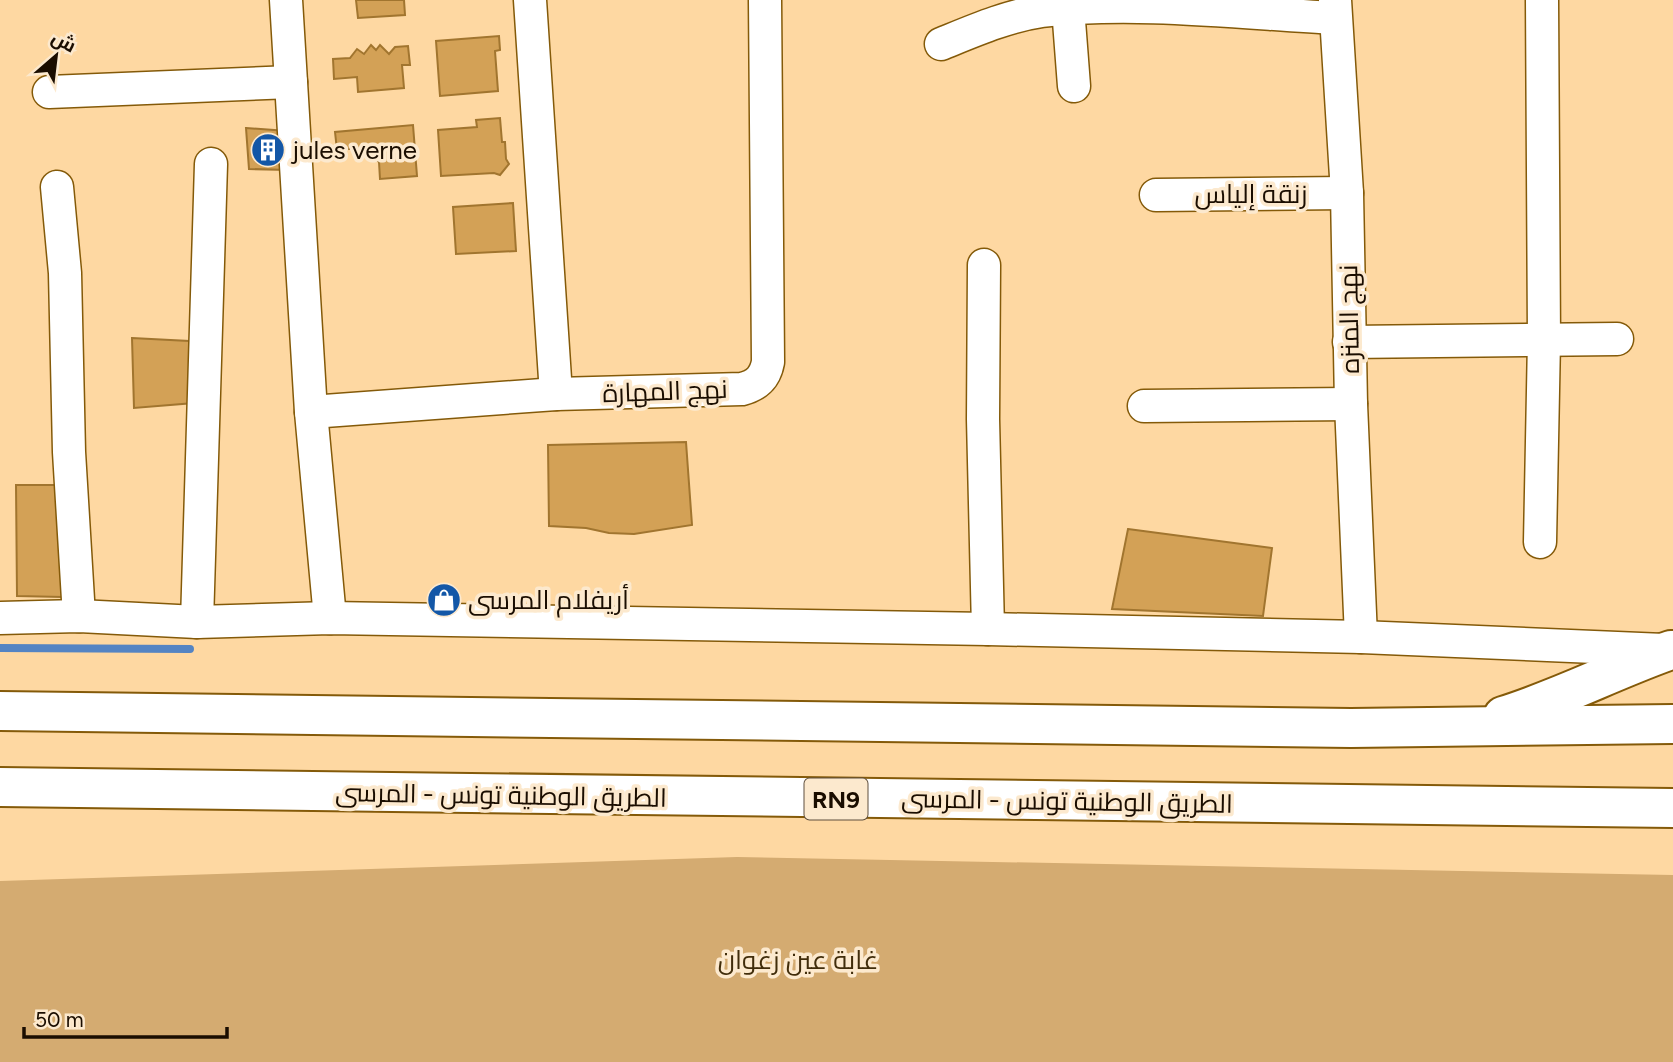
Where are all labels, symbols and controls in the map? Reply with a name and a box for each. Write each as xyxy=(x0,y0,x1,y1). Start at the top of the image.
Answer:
north arrow xyxy=(21,21,91,91)
text: ش xyxy=(48,26,80,57)
building icon: jules verne xyxy=(249,131,287,169)
place label: jules verne xyxy=(290,134,417,166)
street label: زنقة إلياس xyxy=(1195,178,1307,211)
street label: نهج المنزه xyxy=(1332,264,1367,374)
street label: نهج المهارة xyxy=(602,373,728,410)
shop icon: أريفلام المرسى xyxy=(425,581,463,619)
place label: أريفلام المرسى xyxy=(468,583,629,618)
street label: الطريق الوطنية تونس - المرسى xyxy=(335,776,667,814)
road number: RN9 xyxy=(804,778,868,820)
street label: الطريق الوطنية تونس - المرسى xyxy=(901,782,1233,820)
park label: غابة عين زغوان xyxy=(718,944,878,976)
scale bar xyxy=(24,996,228,1040)
text: 50 m xyxy=(35,1007,84,1032)

